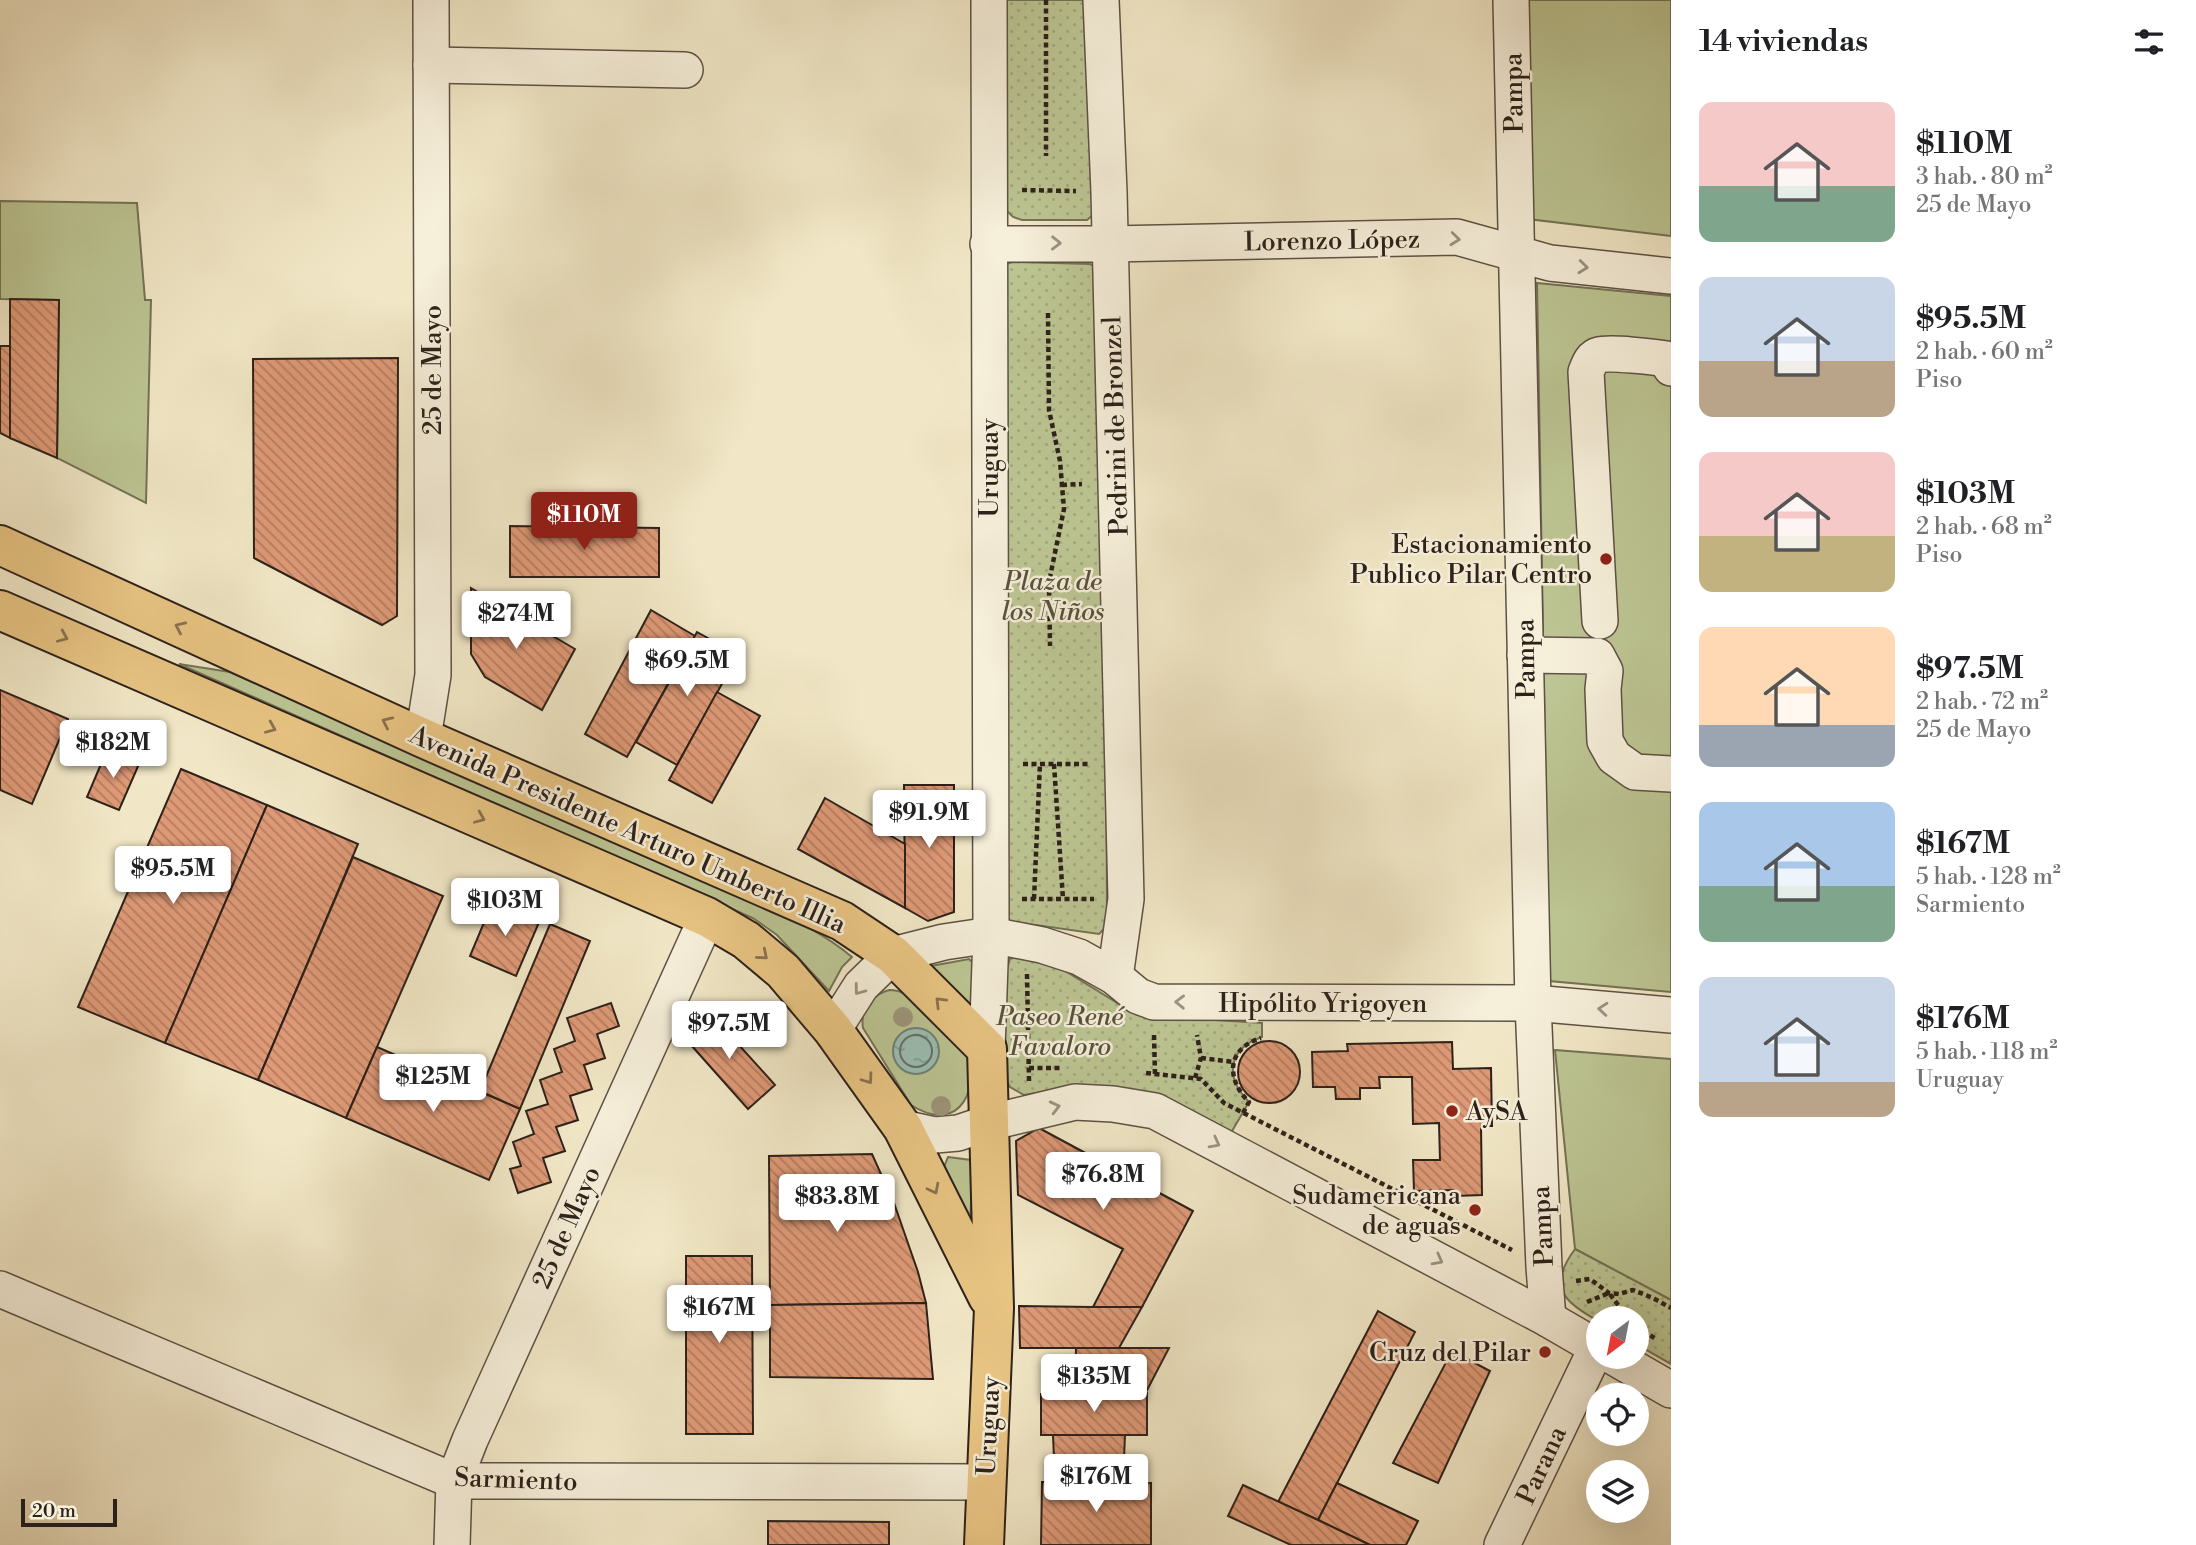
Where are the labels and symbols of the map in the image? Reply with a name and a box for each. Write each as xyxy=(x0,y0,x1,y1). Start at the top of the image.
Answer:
street label: Pampa xyxy=(1497,52,1531,133)
street label: Lorenzo López xyxy=(1244,223,1420,259)
one-way arrow xyxy=(1449,231,1461,246)
one-way arrow xyxy=(1051,236,1062,251)
one-way arrow xyxy=(1578,259,1589,274)
street label: 25 de Mayo xyxy=(417,305,449,435)
street label: Pedrini de Bronzel xyxy=(1096,315,1136,536)
street label: Uruguay xyxy=(974,418,1006,518)
pin: $110M xyxy=(535,492,633,552)
place label: Estacionamiento Publico Pilar Centro xyxy=(1350,529,1592,591)
marker: Estacionamiento Publico Pilar Centro xyxy=(1598,551,1614,567)
park label: Plaza de los Niños xyxy=(1001,566,1105,628)
pin: $274M xyxy=(467,592,565,651)
street label: Pampa xyxy=(1509,618,1543,699)
one-way arrow xyxy=(175,621,187,635)
one-way arrow xyxy=(55,629,68,643)
pin: $69.5M xyxy=(630,638,744,698)
one-way arrow xyxy=(382,716,394,730)
street label: Avenida Presidente Arturo Umberto Illia xyxy=(404,718,851,941)
pin: $182M xyxy=(64,720,162,780)
one-way arrow xyxy=(264,720,277,734)
pin: $91.9M xyxy=(872,790,986,850)
one-way arrow xyxy=(473,810,485,824)
pin: $95.5M xyxy=(116,846,230,906)
pin: $103M xyxy=(456,878,554,938)
one-way arrow xyxy=(756,946,768,959)
one-way arrow xyxy=(855,982,868,994)
street label: Hipólito Yrigoyen xyxy=(1219,988,1427,1020)
one-way arrow xyxy=(1174,994,1185,1010)
one-way arrow xyxy=(935,997,948,1010)
park label: Paseo René Favaloro xyxy=(996,1001,1125,1063)
pin: $97.5M xyxy=(672,1002,786,1061)
one-way arrow xyxy=(1597,1002,1608,1017)
pin: $125M xyxy=(384,1054,482,1114)
one-way arrow xyxy=(860,1071,872,1084)
place label: AySA xyxy=(1465,1096,1529,1128)
one-way arrow xyxy=(1049,1101,1061,1115)
marker: AySA xyxy=(1444,1103,1460,1119)
one-way arrow xyxy=(1208,1135,1221,1148)
pin: $76.8M xyxy=(1046,1152,1160,1212)
street label: 25 de Mayo xyxy=(526,1161,608,1293)
pin: $83.8M xyxy=(780,1174,894,1234)
place label: Sudamericana de aguas xyxy=(1292,1180,1462,1242)
one-way arrow xyxy=(925,1182,939,1194)
street label: Pampa xyxy=(1525,1184,1561,1267)
marker: Sudamericana de aguas xyxy=(1467,1202,1483,1218)
one-way arrow xyxy=(1431,1252,1443,1266)
pin: $167M xyxy=(670,1286,768,1345)
north arrow xyxy=(1586,1306,1648,1368)
place label: Cruz del Pilar xyxy=(1369,1337,1531,1369)
marker: Cruz del Pilar xyxy=(1537,1344,1553,1360)
pin: $135M xyxy=(1045,1354,1143,1414)
street label: Uruguay xyxy=(970,1375,1008,1476)
street label: Parana xyxy=(1510,1421,1574,1510)
pin: $176M xyxy=(1047,1454,1145,1514)
street label: Sarmiento xyxy=(454,1462,578,1498)
scale bar xyxy=(21,1496,117,1528)

